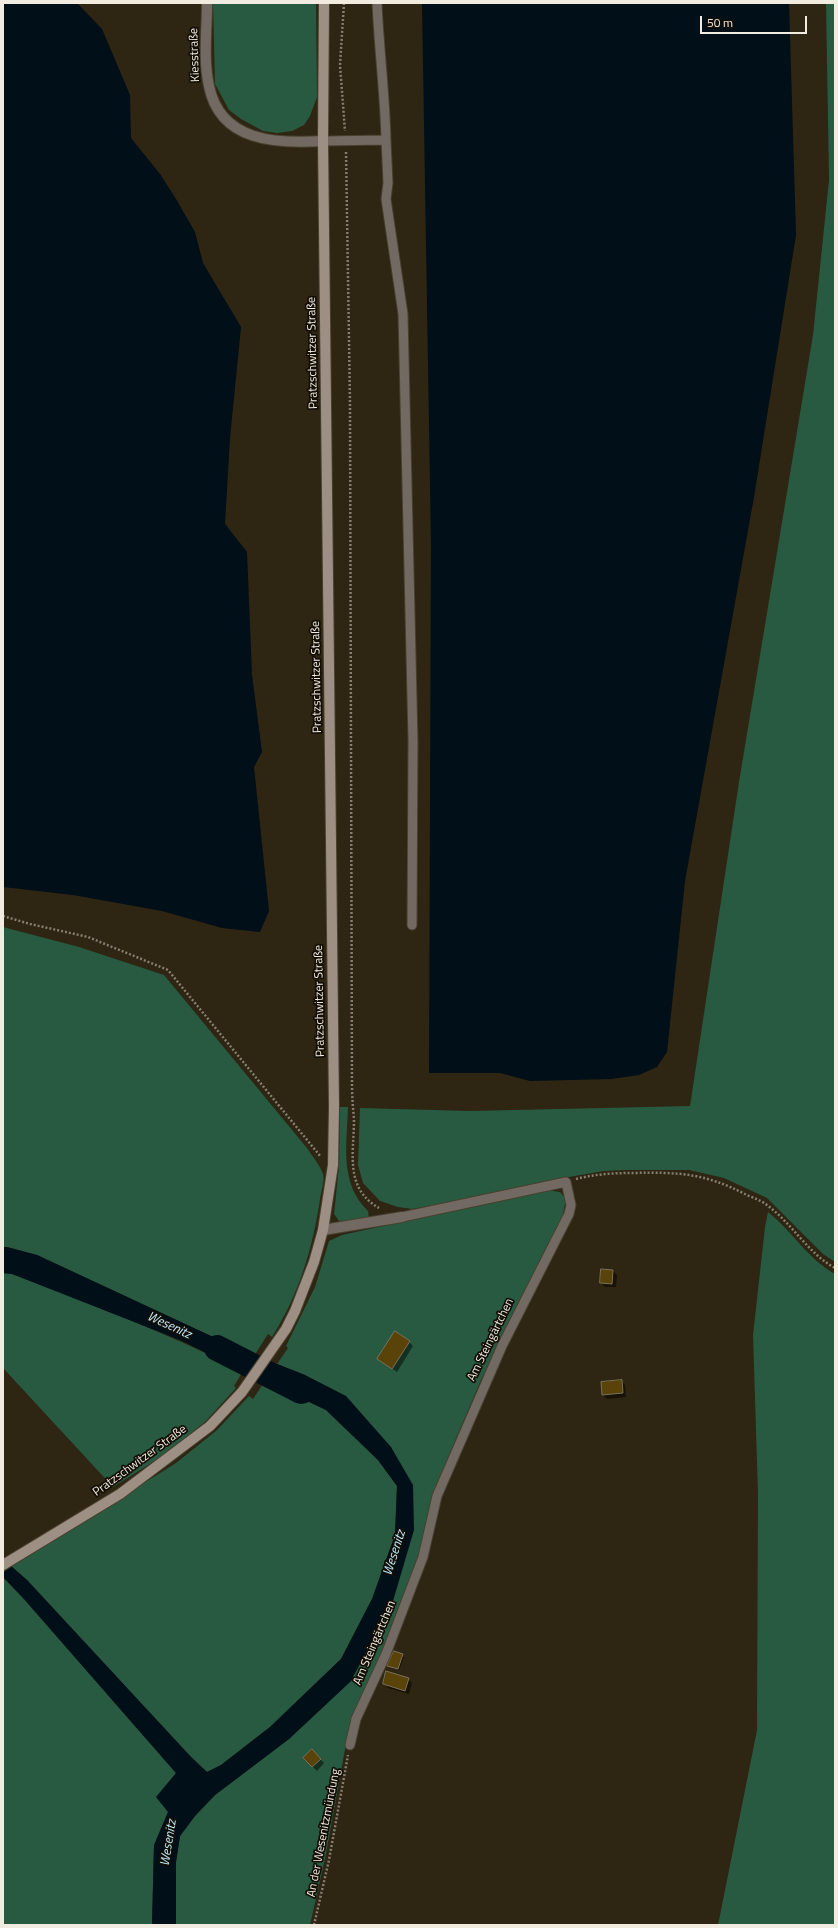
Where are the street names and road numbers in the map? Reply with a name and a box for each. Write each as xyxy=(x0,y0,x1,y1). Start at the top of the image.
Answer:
street label: Kiesstraße xyxy=(187,28,203,82)
street label: Pratzschwitzer Straße xyxy=(305,297,321,409)
street label: Pratzschwitzer Straße xyxy=(309,621,325,733)
street label: Pratzschwitzer Straße xyxy=(312,945,328,1057)
street label: Am Steingärtchen xyxy=(465,1296,517,1384)
street label: Pratzschwitzer Straße xyxy=(90,1422,190,1500)
street label: Am Steingärtchen xyxy=(351,1599,399,1687)
street label: An der Wesenitzmündung xyxy=(304,1768,344,1898)

